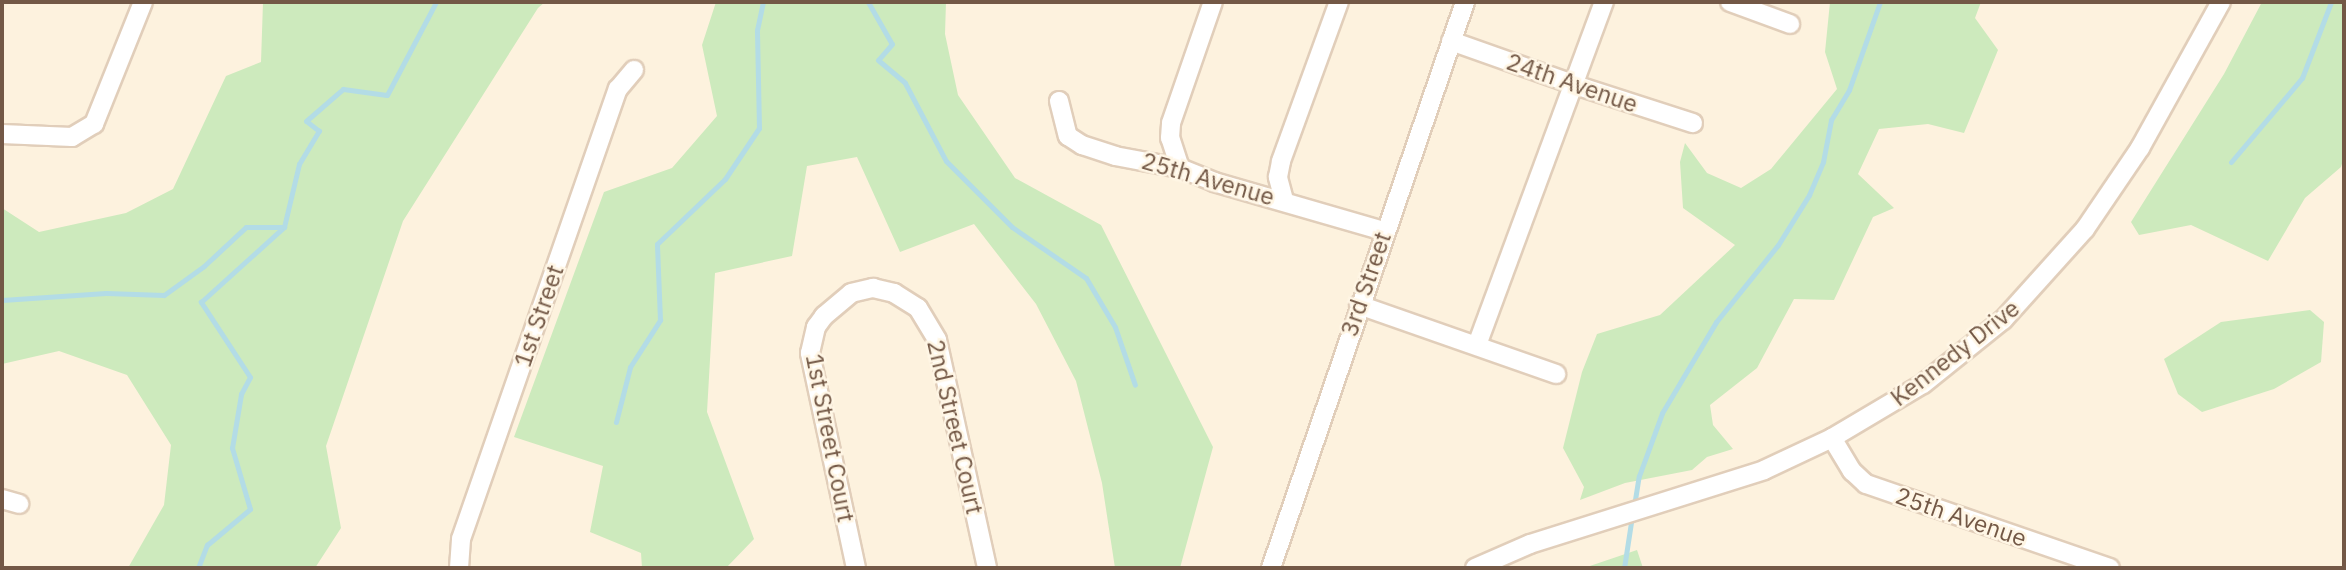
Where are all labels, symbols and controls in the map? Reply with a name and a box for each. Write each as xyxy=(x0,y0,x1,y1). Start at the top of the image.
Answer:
street label: 24th Avenue xyxy=(1503,47,1641,119)
street label: 25th Avenue xyxy=(1138,146,1278,212)
street label: 3rd Street xyxy=(1335,228,1397,340)
street label: 1st Street xyxy=(508,261,570,371)
street label: Kennedy Drive xyxy=(1885,294,2025,412)
street label: 2nd Street Court xyxy=(921,337,989,517)
street label: 1st Street Court xyxy=(800,351,860,525)
street label: 25th Avenue xyxy=(1892,481,2030,553)

